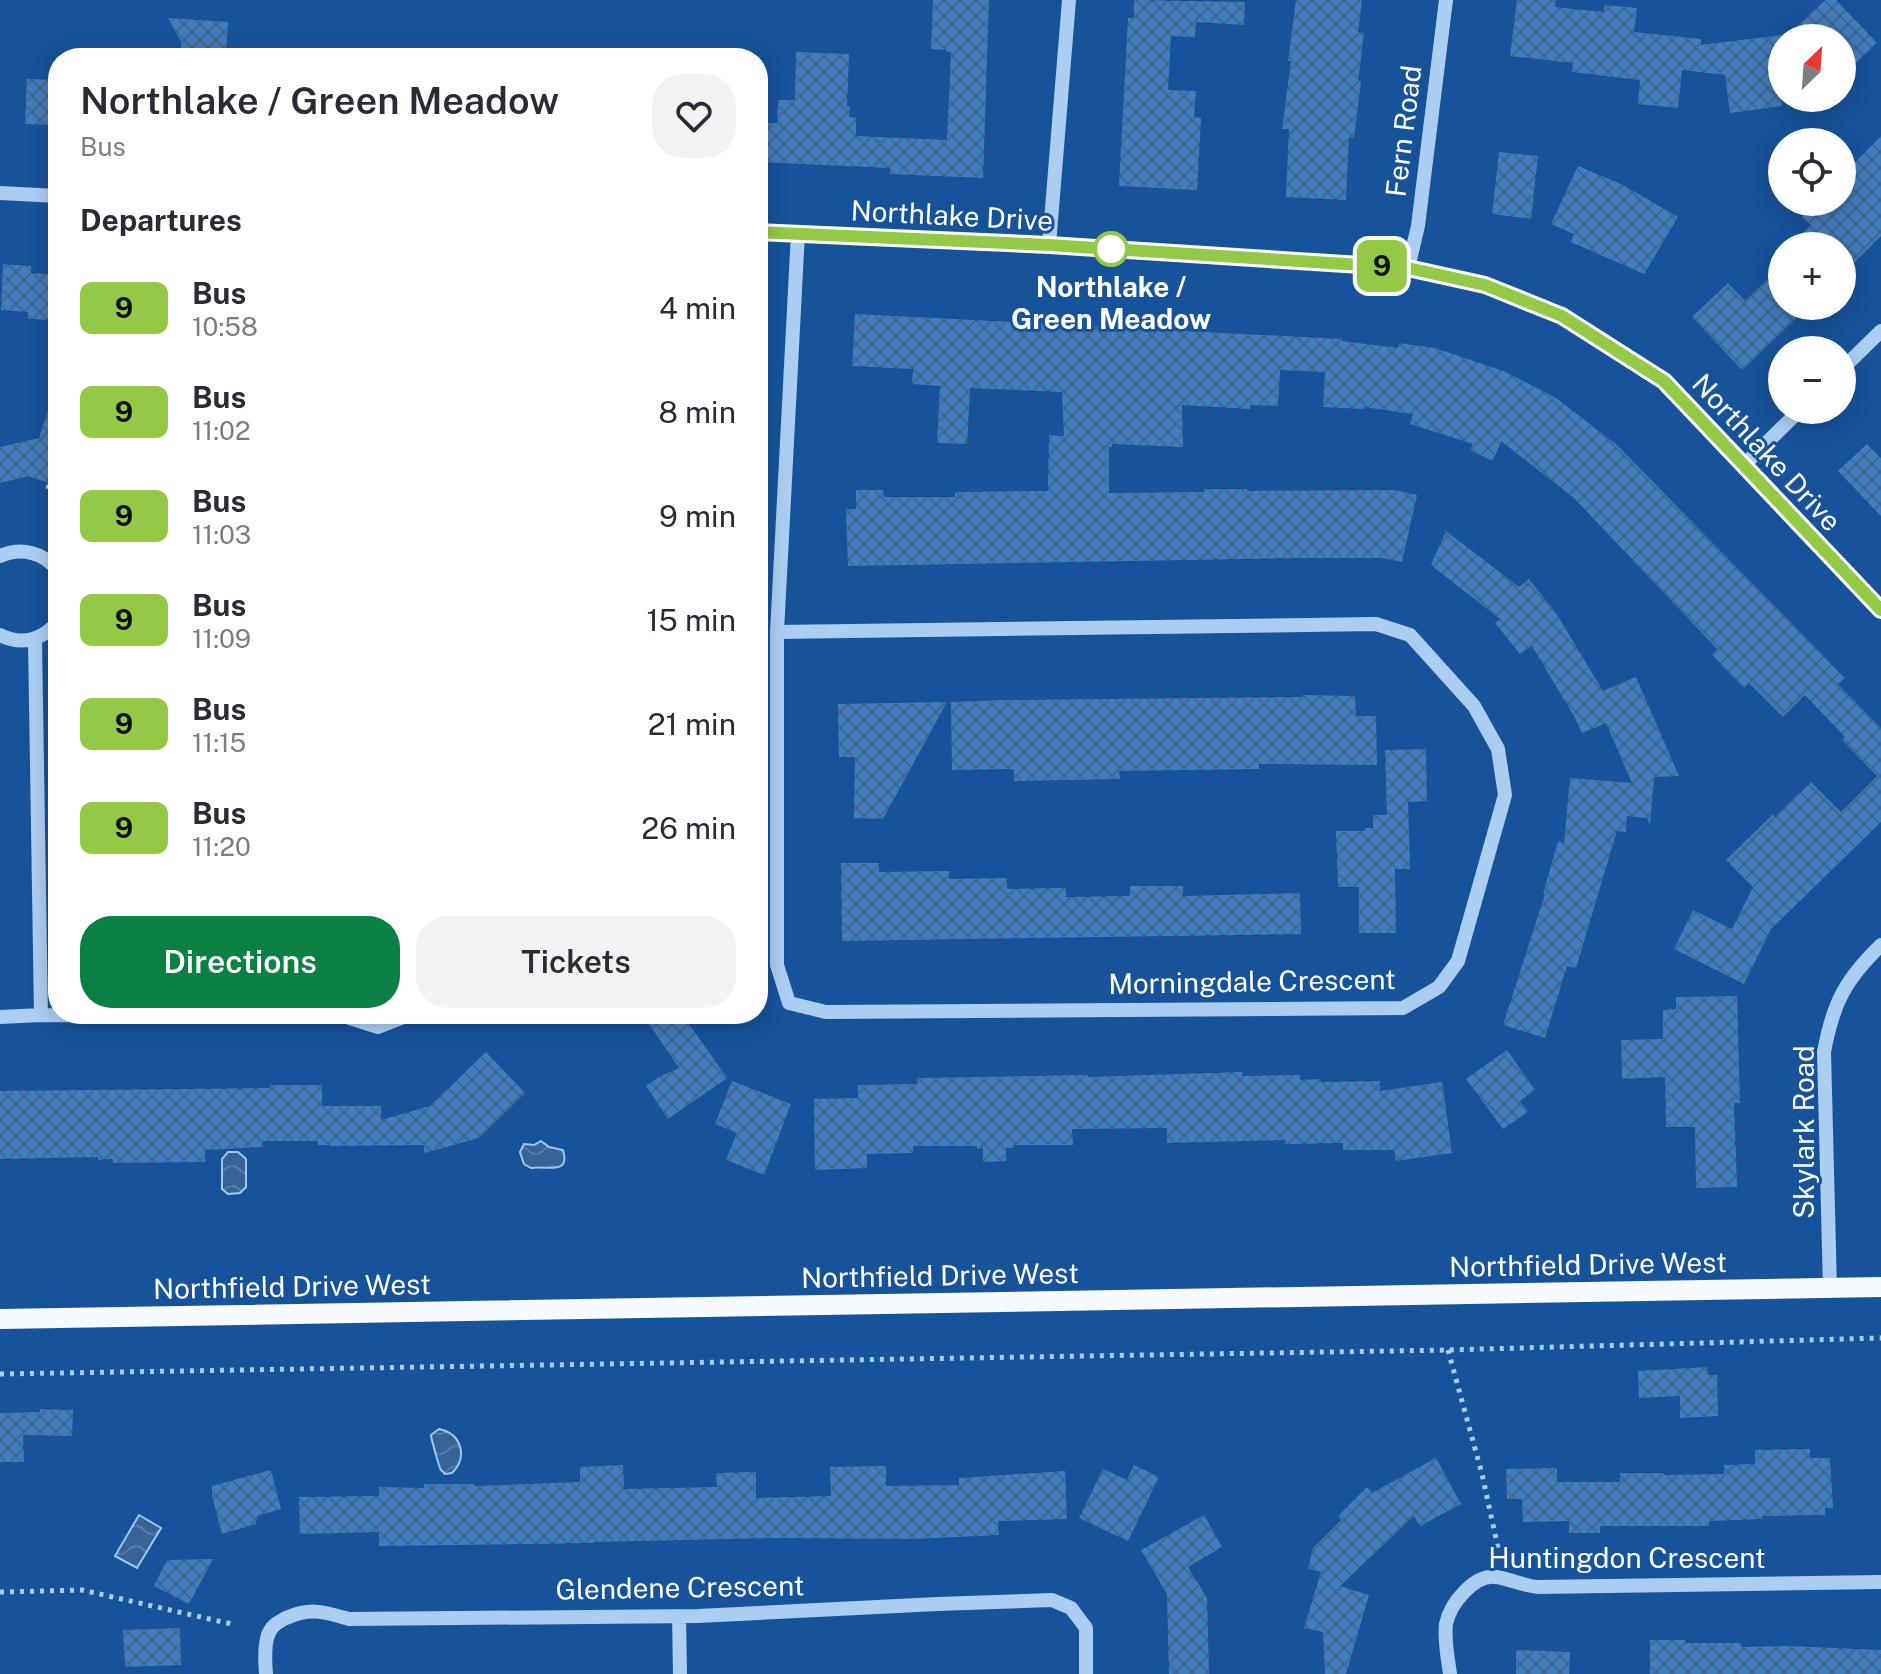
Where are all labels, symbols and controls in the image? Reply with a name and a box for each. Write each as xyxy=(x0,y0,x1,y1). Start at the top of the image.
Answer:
north arrow xyxy=(1768,24,1856,112)
map controls xyxy=(1768,24,1856,424)
street label: Fern Road xyxy=(1379,63,1427,199)
button: heart xyxy=(652,74,736,158)
text: Northlake / Green Meadow xyxy=(80,78,559,123)
button: locate xyxy=(1768,128,1856,216)
text: Bus xyxy=(80,131,126,162)
street label: Northlake Drive xyxy=(850,193,1054,237)
text: Departures xyxy=(80,202,242,238)
marker: Northlake / Green Meadow xyxy=(1094,232,1128,266)
button: + xyxy=(1768,232,1856,320)
line badge: 9 xyxy=(1356,240,1408,292)
text: 9 xyxy=(1373,249,1391,282)
place label: Northlake / Green Meadow xyxy=(1011,270,1211,335)
text: Bus xyxy=(192,275,246,311)
text: 4 min xyxy=(659,290,736,326)
text: 9 xyxy=(115,291,133,324)
text: 10:58 xyxy=(192,311,258,342)
button: − xyxy=(1768,336,1856,424)
street label: Northlake Drive xyxy=(1686,367,1848,537)
text: Bus xyxy=(192,379,246,415)
text: 8 min xyxy=(658,394,736,430)
text: 9 xyxy=(115,395,133,428)
text: 11:02 xyxy=(192,415,250,446)
text: Bus xyxy=(192,483,246,519)
text: 9 min xyxy=(659,498,736,534)
text: 9 xyxy=(115,499,133,532)
text: 11:03 xyxy=(192,519,251,550)
text: Bus xyxy=(192,587,246,623)
text: 15 min xyxy=(646,602,736,638)
text: 9 xyxy=(115,603,133,636)
text: 11:09 xyxy=(192,623,251,654)
text: Bus xyxy=(192,691,246,727)
text: 21 min xyxy=(648,706,736,742)
text: 9 xyxy=(115,707,133,740)
text: 11:15 xyxy=(192,727,246,758)
text: Bus xyxy=(192,795,246,831)
text: 26 min xyxy=(641,810,736,846)
text: 9 xyxy=(115,811,133,844)
text: 11:20 xyxy=(192,831,251,862)
button: Directions xyxy=(80,916,400,1008)
button: Tickets xyxy=(416,916,736,1008)
street label: Morningdale Crescent xyxy=(1108,962,1396,1000)
street label: Skylark Road xyxy=(1787,1045,1820,1219)
street label: Northfield Drive West xyxy=(1449,1245,1727,1283)
street label: Northfield Drive West xyxy=(801,1256,1079,1294)
street label: Northfield Drive West xyxy=(153,1267,431,1305)
street label: Huntingdon Crescent xyxy=(1488,1541,1766,1574)
street label: Glendene Crescent xyxy=(555,1568,805,1606)

